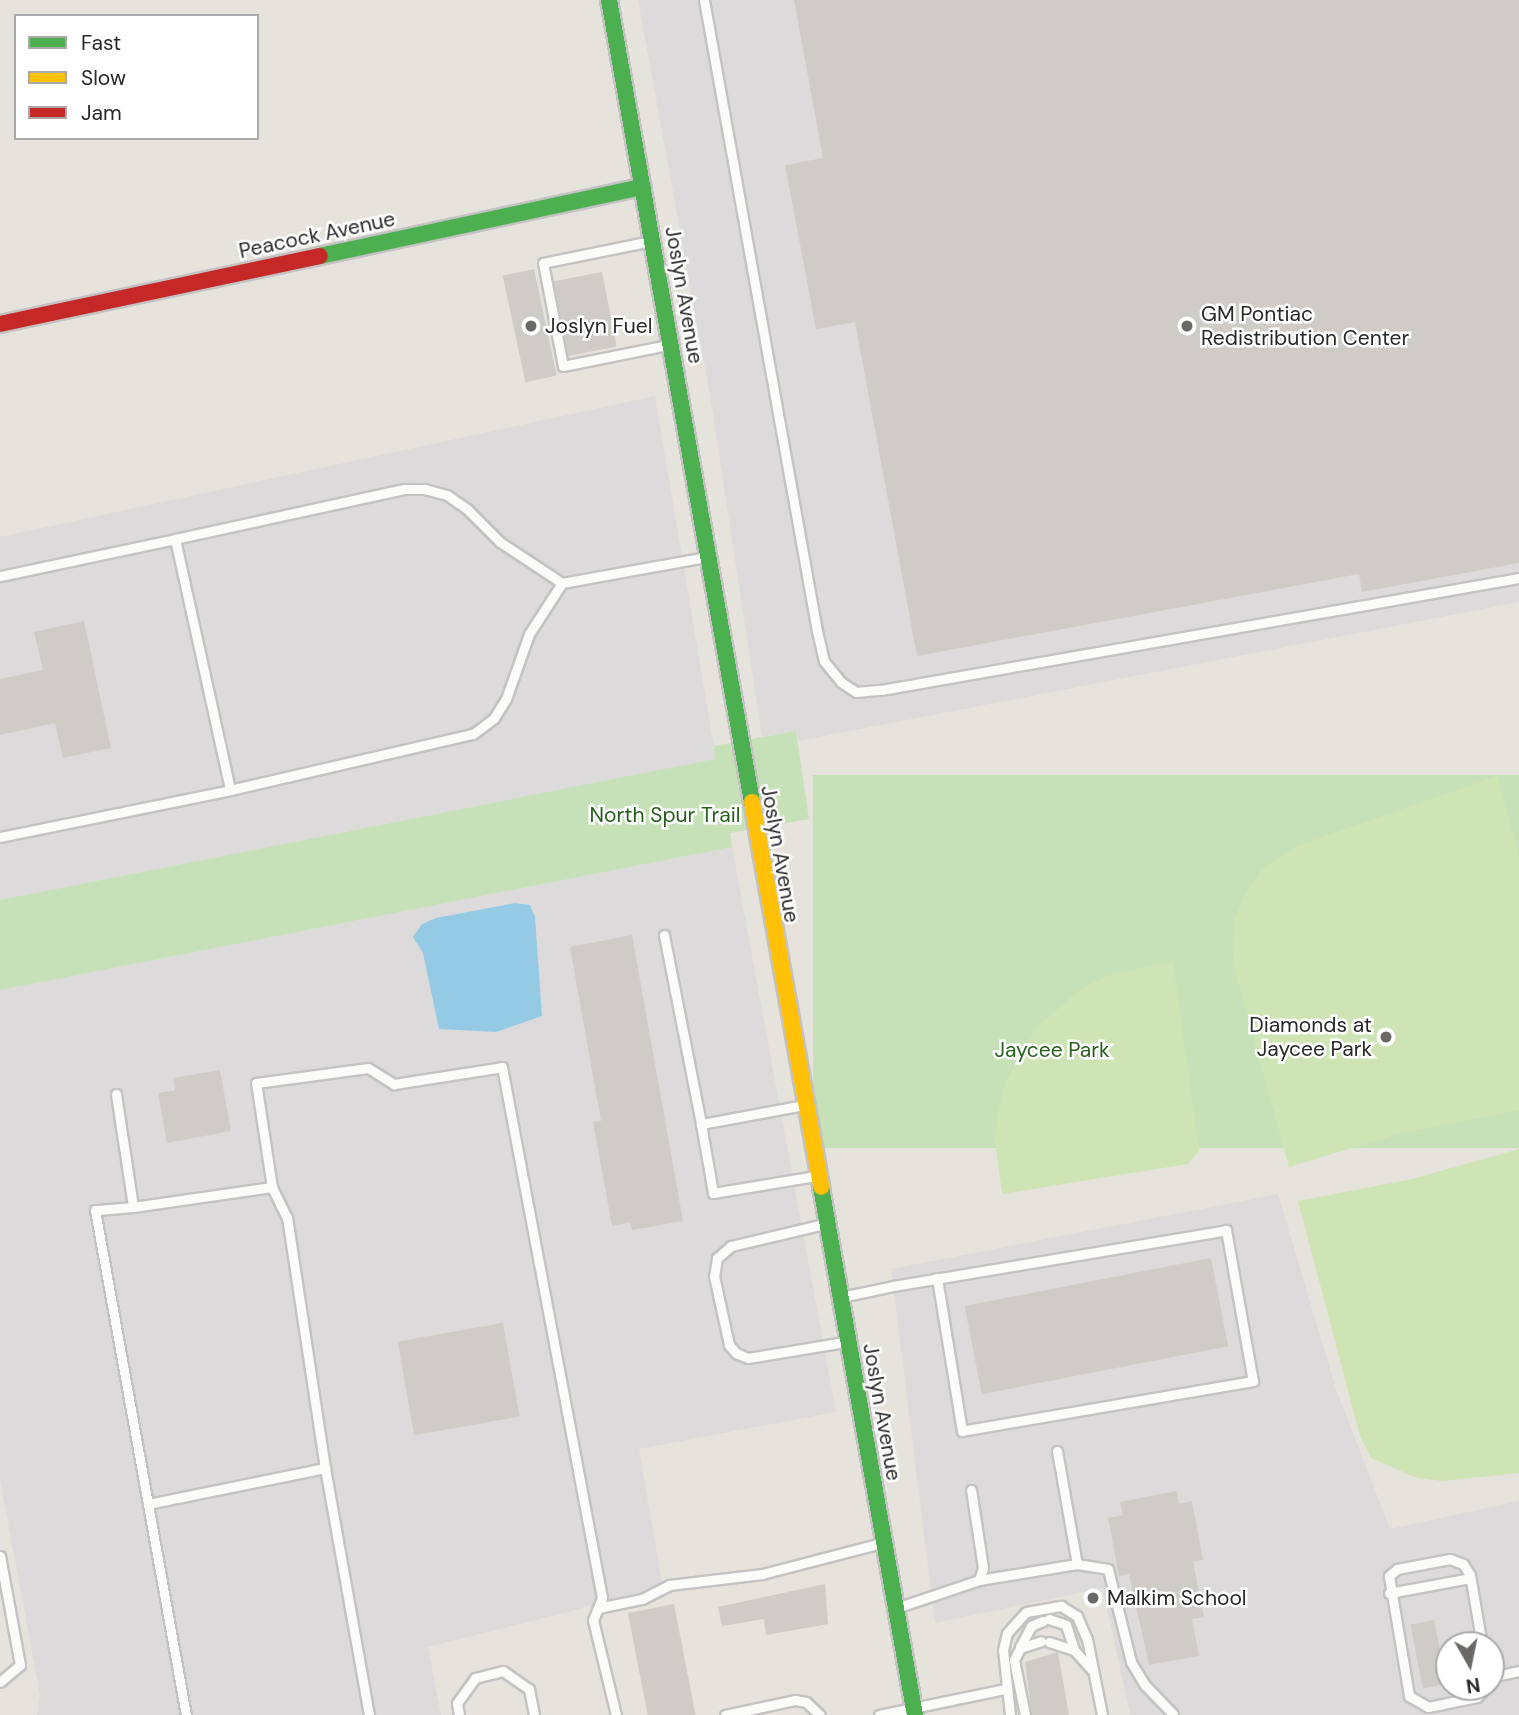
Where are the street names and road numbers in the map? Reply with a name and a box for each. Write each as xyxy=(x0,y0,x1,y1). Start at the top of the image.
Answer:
street label: Peacock Avenue xyxy=(237,206,397,264)
street label: Joslyn Avenue xyxy=(660,224,708,366)
street label: Joslyn Avenue xyxy=(756,783,804,925)
street label: Joslyn Avenue xyxy=(858,1341,906,1483)

